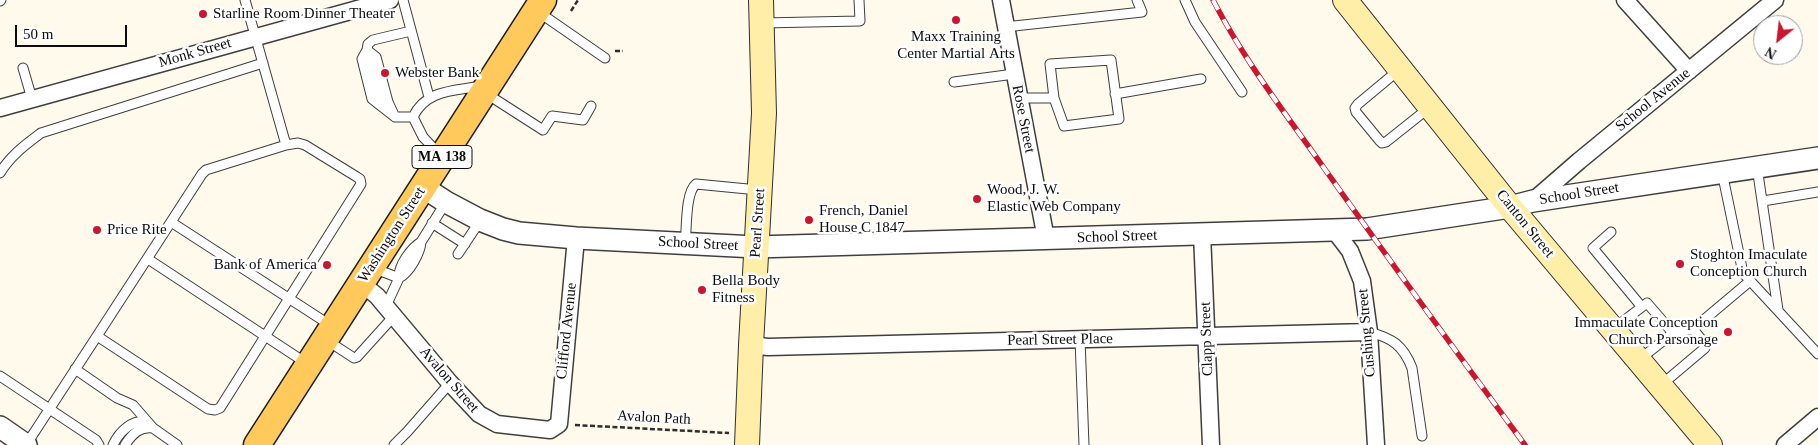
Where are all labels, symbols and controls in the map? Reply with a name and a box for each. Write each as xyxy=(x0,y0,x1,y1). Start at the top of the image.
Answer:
place label: Starline Room Dinner Theater xyxy=(213,5,395,23)
marker: Starline Room Dinner Theater xyxy=(197,8,209,20)
marker: Maxx Training Center Martial Arts xyxy=(950,14,962,26)
scale bar xyxy=(18,15,130,47)
north arrow xyxy=(1753,15,1803,65)
text: 50 m xyxy=(23,26,53,42)
place label: Maxx Training Center Martial Arts xyxy=(897,28,1015,63)
street label: Monk Street xyxy=(157,34,233,72)
text: N xyxy=(1763,44,1779,62)
place label: Webster Bank xyxy=(395,64,479,82)
street label: School Avenue xyxy=(1612,64,1694,136)
marker: Webster Bank xyxy=(379,67,391,79)
street label: Rose Street xyxy=(1008,84,1038,154)
road number: MA 138 xyxy=(412,146,472,168)
street label: School Street xyxy=(1538,179,1620,209)
place label: Wood, J. W. Elastic Web Company xyxy=(987,181,1121,216)
street label: Washington Street xyxy=(354,184,430,286)
street label: Canton Street xyxy=(1492,186,1558,262)
street label: Pearl Street xyxy=(747,188,769,258)
marker: Wood, J. W. Elastic Web Company xyxy=(971,193,983,205)
place label: French, Daniel House C 1847 xyxy=(819,202,908,237)
marker: French, Daniel House C 1847 xyxy=(803,214,815,226)
place label: Price Rite xyxy=(107,221,167,239)
marker: Price Rite xyxy=(91,224,103,236)
street label: School Street xyxy=(1077,227,1157,247)
street label: School Street xyxy=(657,233,739,255)
place label: Stoghton Imaculate Conception Church xyxy=(1690,246,1807,281)
place label: Bank of America xyxy=(214,256,317,274)
marker: Stoghton Imaculate Conception Church xyxy=(1674,258,1686,270)
marker: Bank of America xyxy=(321,259,333,271)
place label: Bella Body Fitness xyxy=(712,272,780,307)
street label: Clifford Avenue xyxy=(553,282,581,380)
marker: Bella Body Fitness xyxy=(696,284,708,296)
street label: Cushing Street xyxy=(1354,288,1380,378)
street label: Clapp Street xyxy=(1197,301,1217,377)
place label: Immaculate Conception Church Parsonage xyxy=(1574,314,1718,349)
marker: Immaculate Conception Church Parsonage xyxy=(1722,326,1734,338)
street label: Pearl Street Place xyxy=(1007,330,1113,350)
street label: Avalon Street xyxy=(415,343,483,417)
street label: Avalon Path xyxy=(617,407,691,429)

